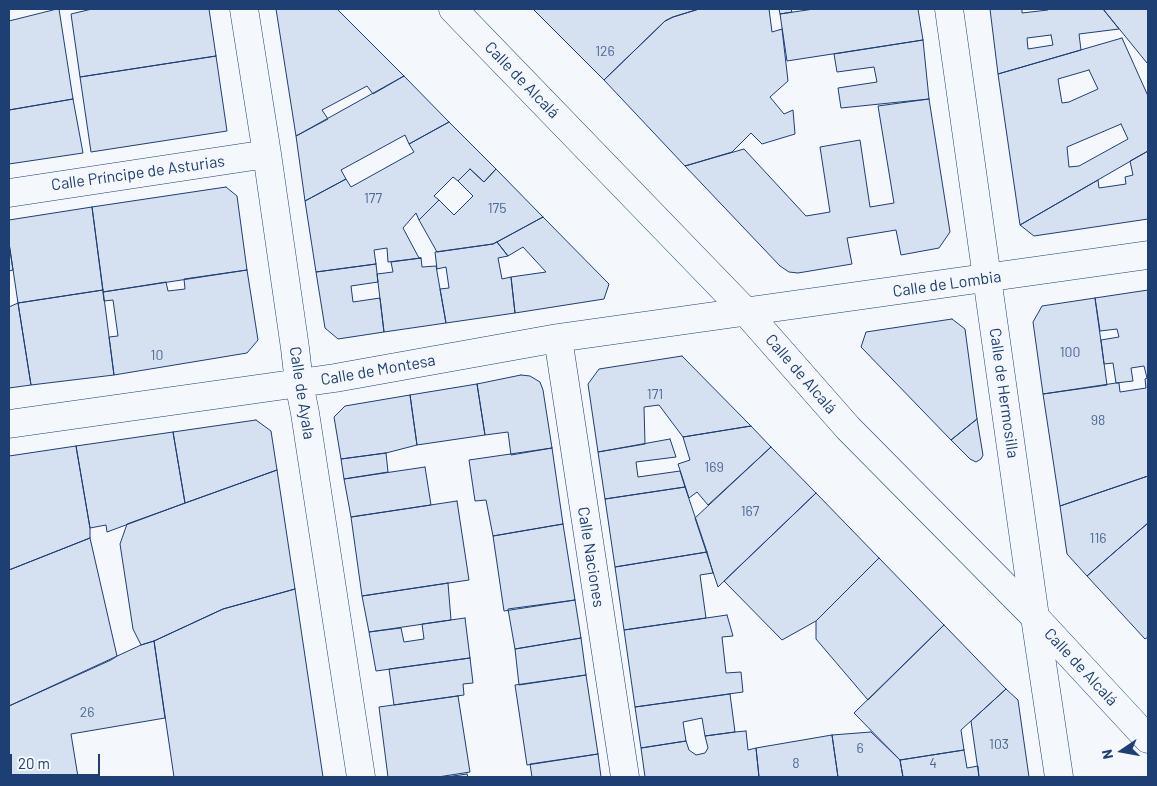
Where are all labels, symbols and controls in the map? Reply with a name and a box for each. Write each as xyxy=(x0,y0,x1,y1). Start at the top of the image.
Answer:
street label: Calle de Alcalá xyxy=(481,38,563,122)
house number: 126 xyxy=(595,43,615,59)
street label: Calle Príncipe de Asturias xyxy=(50,151,226,195)
house number: 177 xyxy=(364,190,382,206)
house number: 175 xyxy=(488,200,506,216)
street label: Calle de Lombia xyxy=(892,267,1002,301)
street label: Calle de Hermosilla xyxy=(985,327,1023,459)
street label: Calle de Alcalá xyxy=(761,330,841,418)
house number: 100 xyxy=(1060,344,1080,360)
street label: Calle de Ayala xyxy=(285,345,319,441)
house number: 10 xyxy=(151,347,163,363)
street label: Calle de Montesa xyxy=(319,350,437,390)
house number: 171 xyxy=(647,386,663,402)
house number: 98 xyxy=(1091,412,1105,428)
house number: 169 xyxy=(704,459,724,475)
house number: 167 xyxy=(741,503,759,519)
street label: Calle Naciones xyxy=(574,505,608,609)
house number: 116 xyxy=(1089,530,1107,546)
street label: Calle de Alcalá xyxy=(1040,624,1122,710)
house number: 26 xyxy=(80,704,94,720)
north arrow xyxy=(1097,726,1147,776)
house number: 103 xyxy=(989,736,1009,752)
house number: 6 xyxy=(856,740,864,756)
scale bar xyxy=(12,744,102,776)
text: N xyxy=(1098,748,1116,761)
text: 20 m xyxy=(18,754,50,772)
house number: 8 xyxy=(792,755,800,771)
house number: 4 xyxy=(929,755,937,771)

